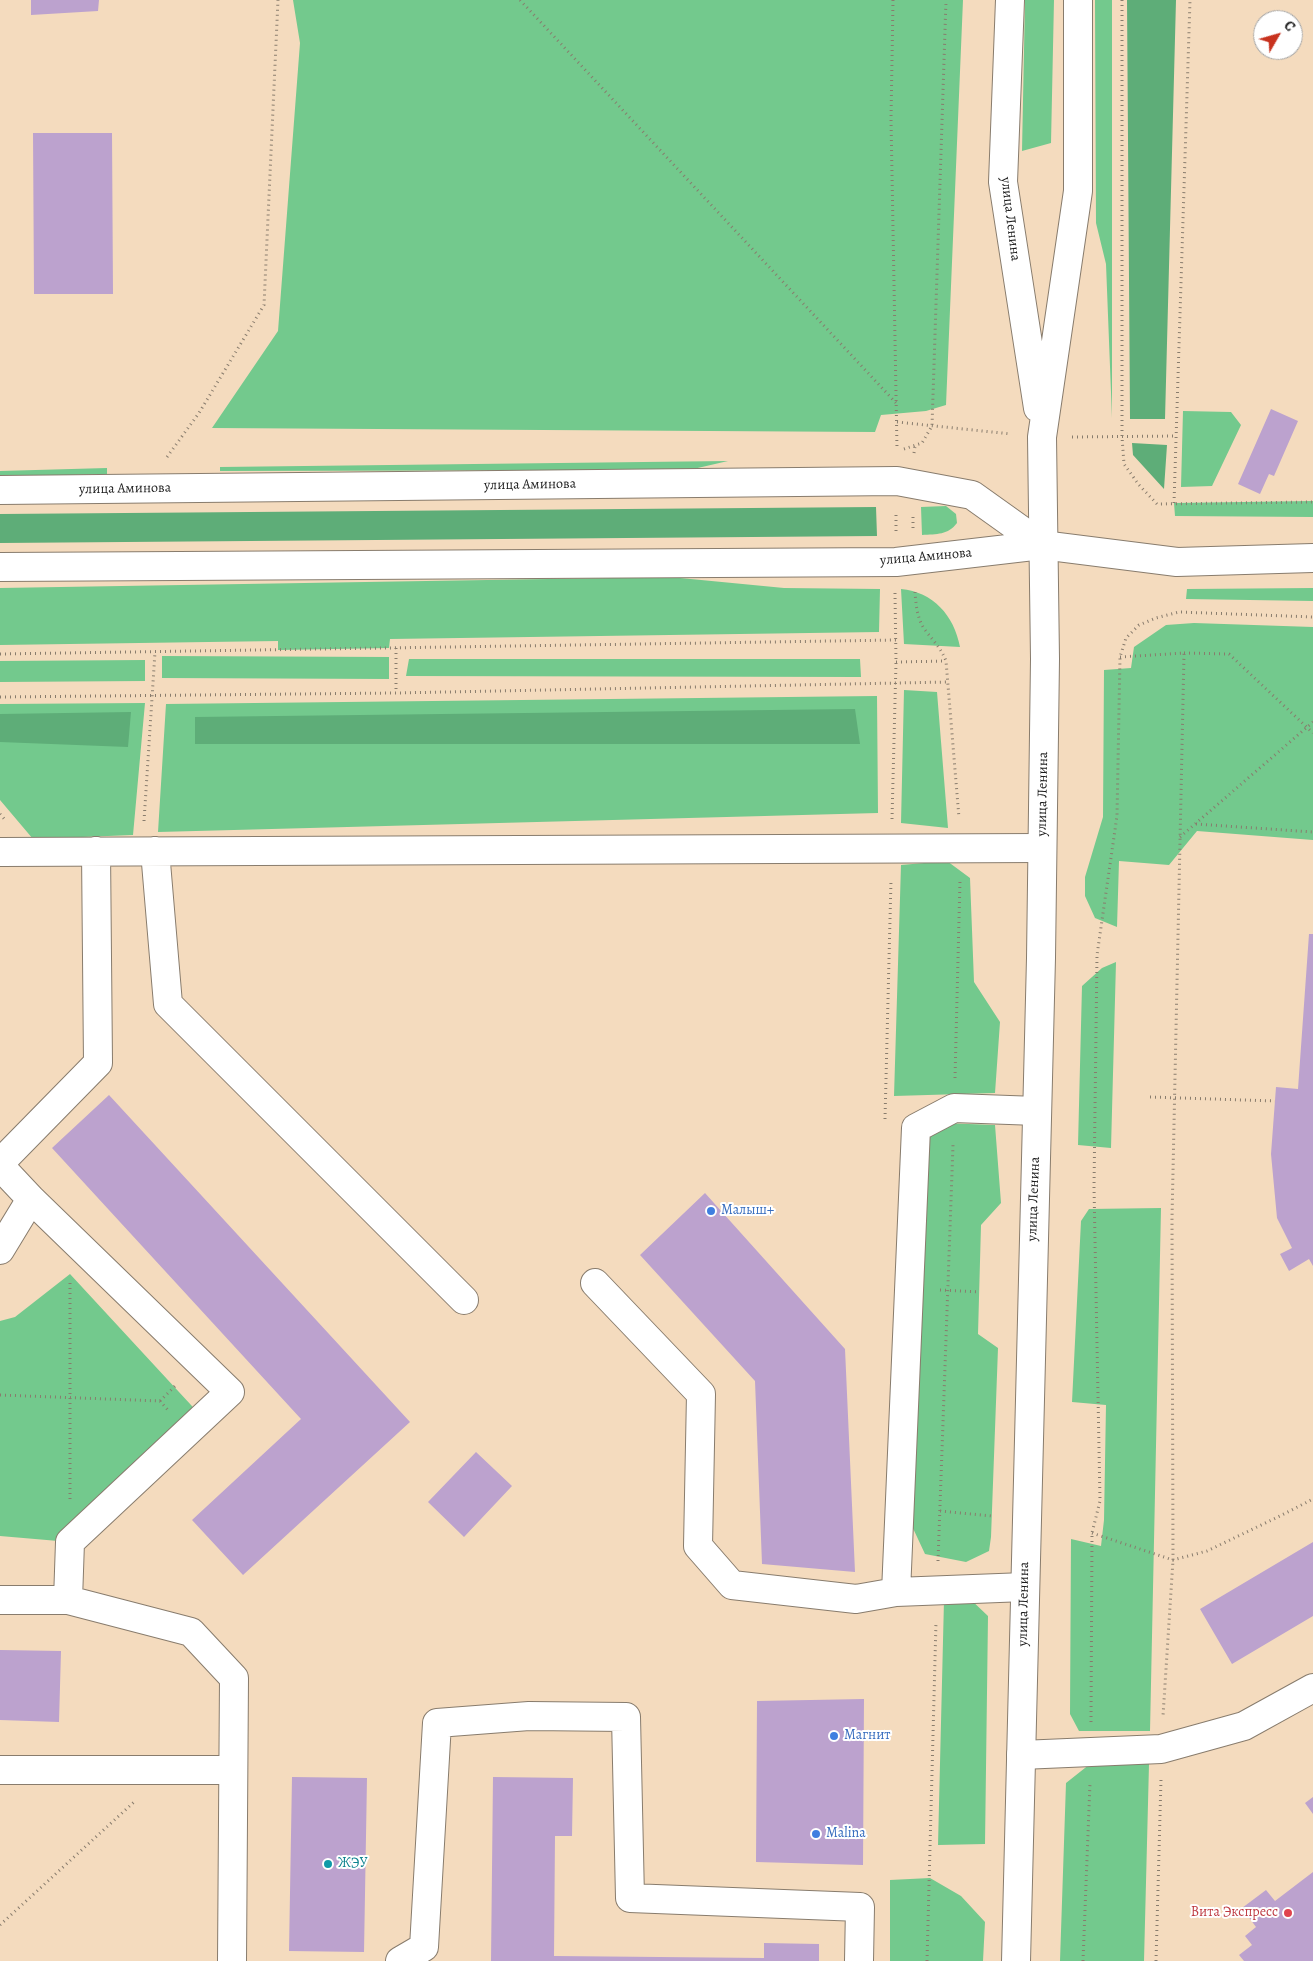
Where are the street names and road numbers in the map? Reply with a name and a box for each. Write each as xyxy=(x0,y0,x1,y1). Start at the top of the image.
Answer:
street label: улица Ленина xyxy=(997,176,1023,262)
street label: улица Аминова xyxy=(484,476,576,494)
street label: улица Аминова xyxy=(79,480,171,498)
street label: улица Аминова xyxy=(879,545,973,569)
street label: улица Ленина xyxy=(1034,752,1052,836)
street label: улица Ленина xyxy=(1024,1156,1044,1242)
street label: улица Ленина xyxy=(1015,1562,1033,1646)

